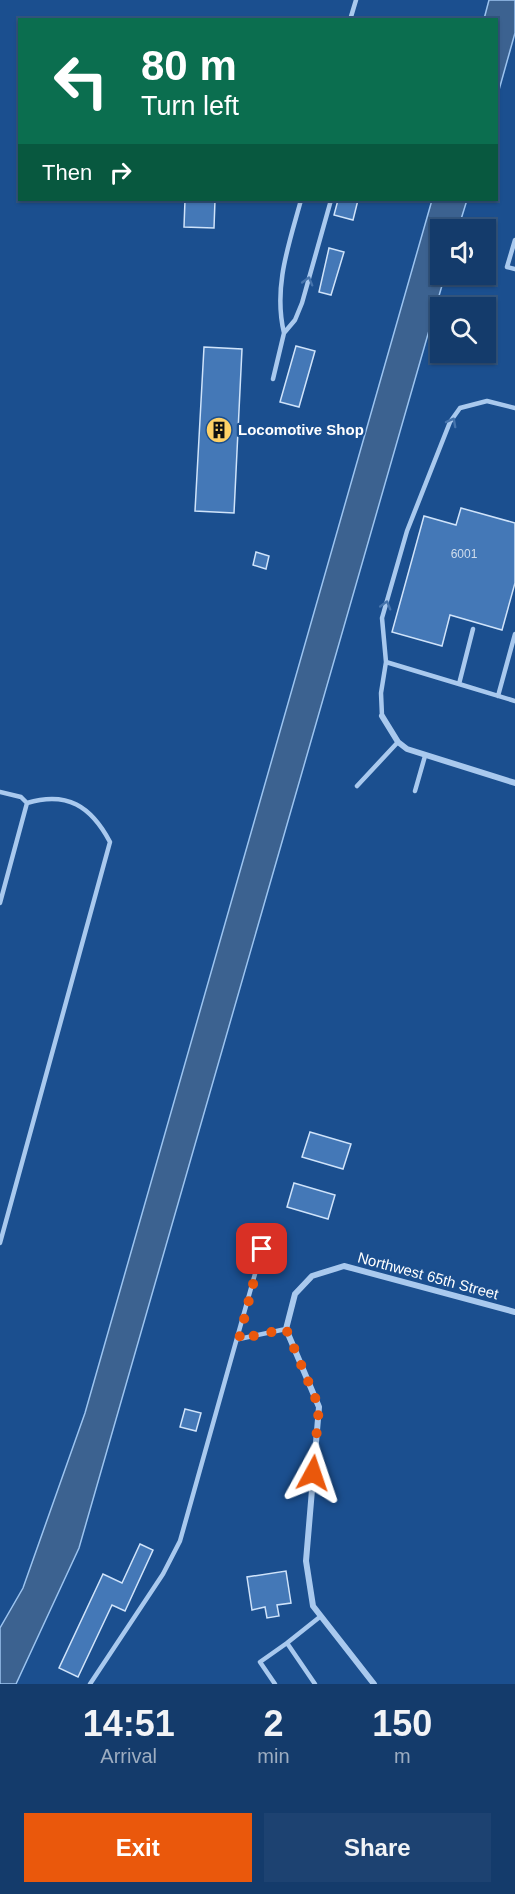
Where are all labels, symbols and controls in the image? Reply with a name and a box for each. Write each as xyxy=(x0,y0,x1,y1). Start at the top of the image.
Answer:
icon: left xyxy=(42,42,120,120)
text: 80 m xyxy=(141,42,237,89)
text: Turn left xyxy=(141,91,239,121)
icon: right xyxy=(104,156,137,189)
text: Then xyxy=(42,160,92,185)
map controls xyxy=(430,219,496,363)
button: sound xyxy=(430,219,496,285)
one-way arrow xyxy=(301,276,313,287)
button: search xyxy=(430,297,496,363)
building icon: Locomotive Shop xyxy=(204,415,234,445)
one-way arrow xyxy=(445,417,456,428)
place label: Locomotive Shop xyxy=(238,421,364,438)
house number: 6001 xyxy=(451,547,478,561)
one-way arrow xyxy=(379,600,391,610)
pin xyxy=(236,1223,287,1274)
icon: arrive xyxy=(245,1232,278,1265)
street label: Northwest 65th Street xyxy=(356,1249,501,1303)
position arrow xyxy=(281,1441,345,1505)
text: 14:51 xyxy=(83,1703,175,1744)
text: 2 xyxy=(263,1703,283,1744)
text: 150 xyxy=(372,1703,432,1744)
text: Arrival xyxy=(100,1745,157,1767)
text: min xyxy=(257,1745,290,1767)
text: m xyxy=(394,1745,411,1767)
button: Exit xyxy=(24,1813,252,1882)
button: Share xyxy=(264,1813,491,1882)

